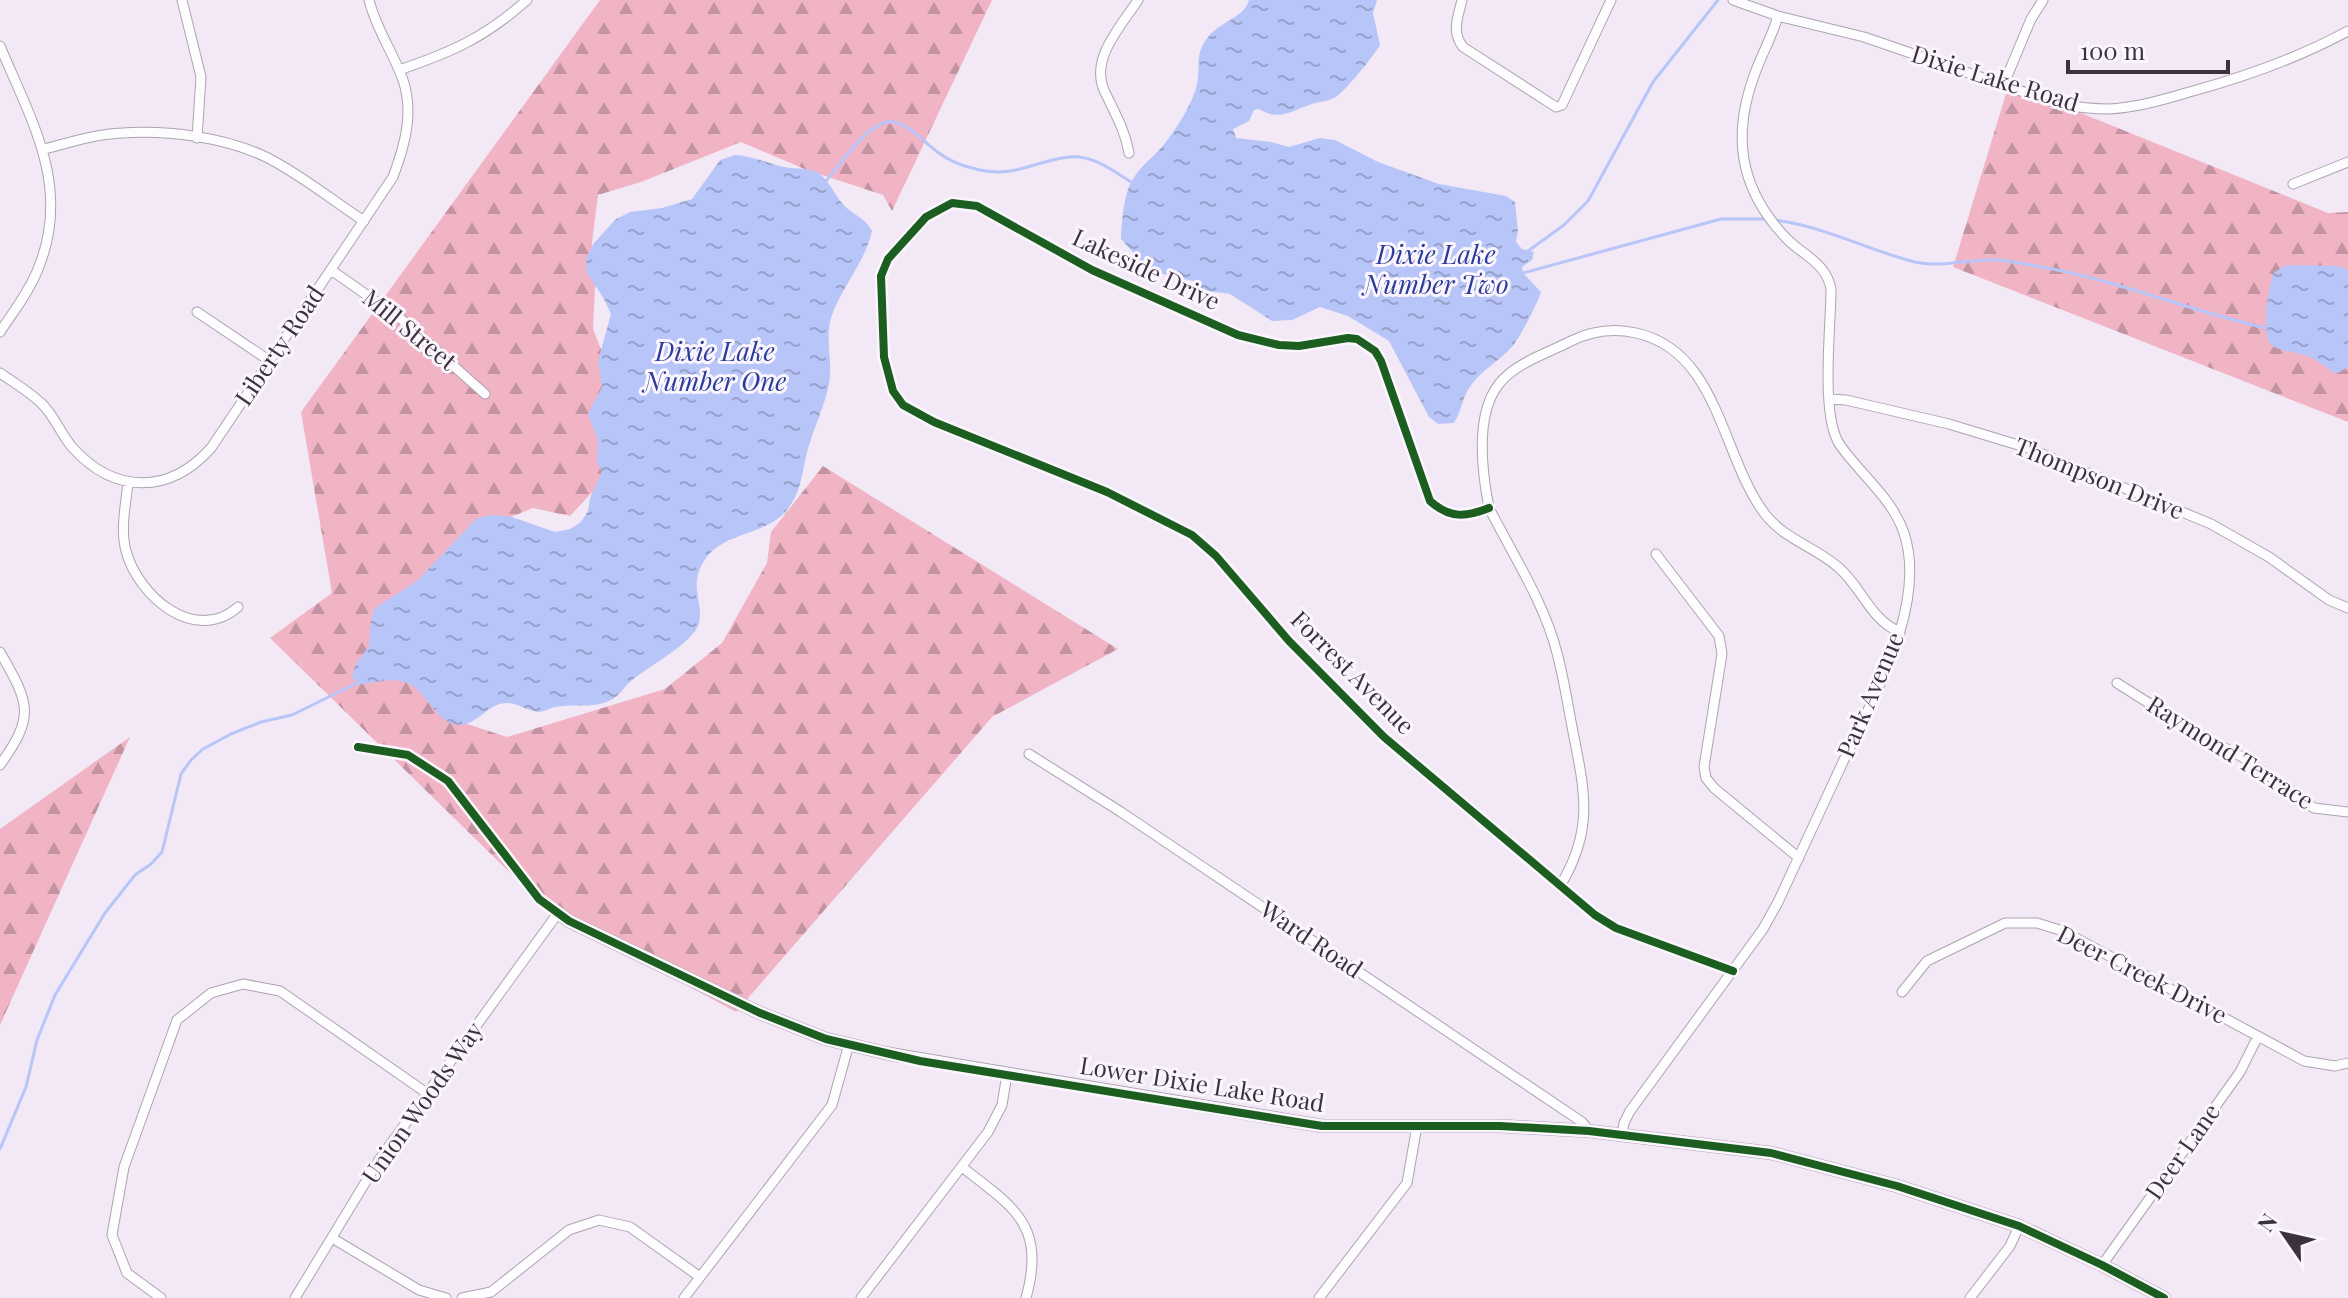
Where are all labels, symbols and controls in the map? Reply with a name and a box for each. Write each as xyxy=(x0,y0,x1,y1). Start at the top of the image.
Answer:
scale bar xyxy=(2068,24,2228,74)
text: 100 m xyxy=(2080,34,2145,66)
street label: Dixie Lake Road xyxy=(1908,36,2083,118)
street label: Lakeside Drive xyxy=(1068,220,1226,316)
water label: Dixie Lake Number Two xyxy=(1361,236,1509,301)
street label: Liberty Road xyxy=(226,279,330,411)
street label: Mill Street xyxy=(357,281,464,376)
water label: Dixie Lake Number One xyxy=(642,333,786,398)
street label: Thompson Drive xyxy=(2010,429,2189,526)
street label: Forrest Avenue xyxy=(1285,603,1422,740)
street label: Park Avenue xyxy=(1828,627,1910,762)
street label: Raymond Terrace xyxy=(2142,687,2320,815)
street label: Ward Road xyxy=(1254,892,1370,984)
street label: Deer Creek Drive xyxy=(2053,917,2233,1030)
street label: Union Woods Way xyxy=(354,1015,489,1189)
street label: Lower Dixie Lake Road xyxy=(1078,1048,1327,1118)
street label: Deer Lane xyxy=(2137,1096,2226,1205)
north arrow xyxy=(2244,1194,2324,1274)
text: N xyxy=(2250,1207,2284,1237)

